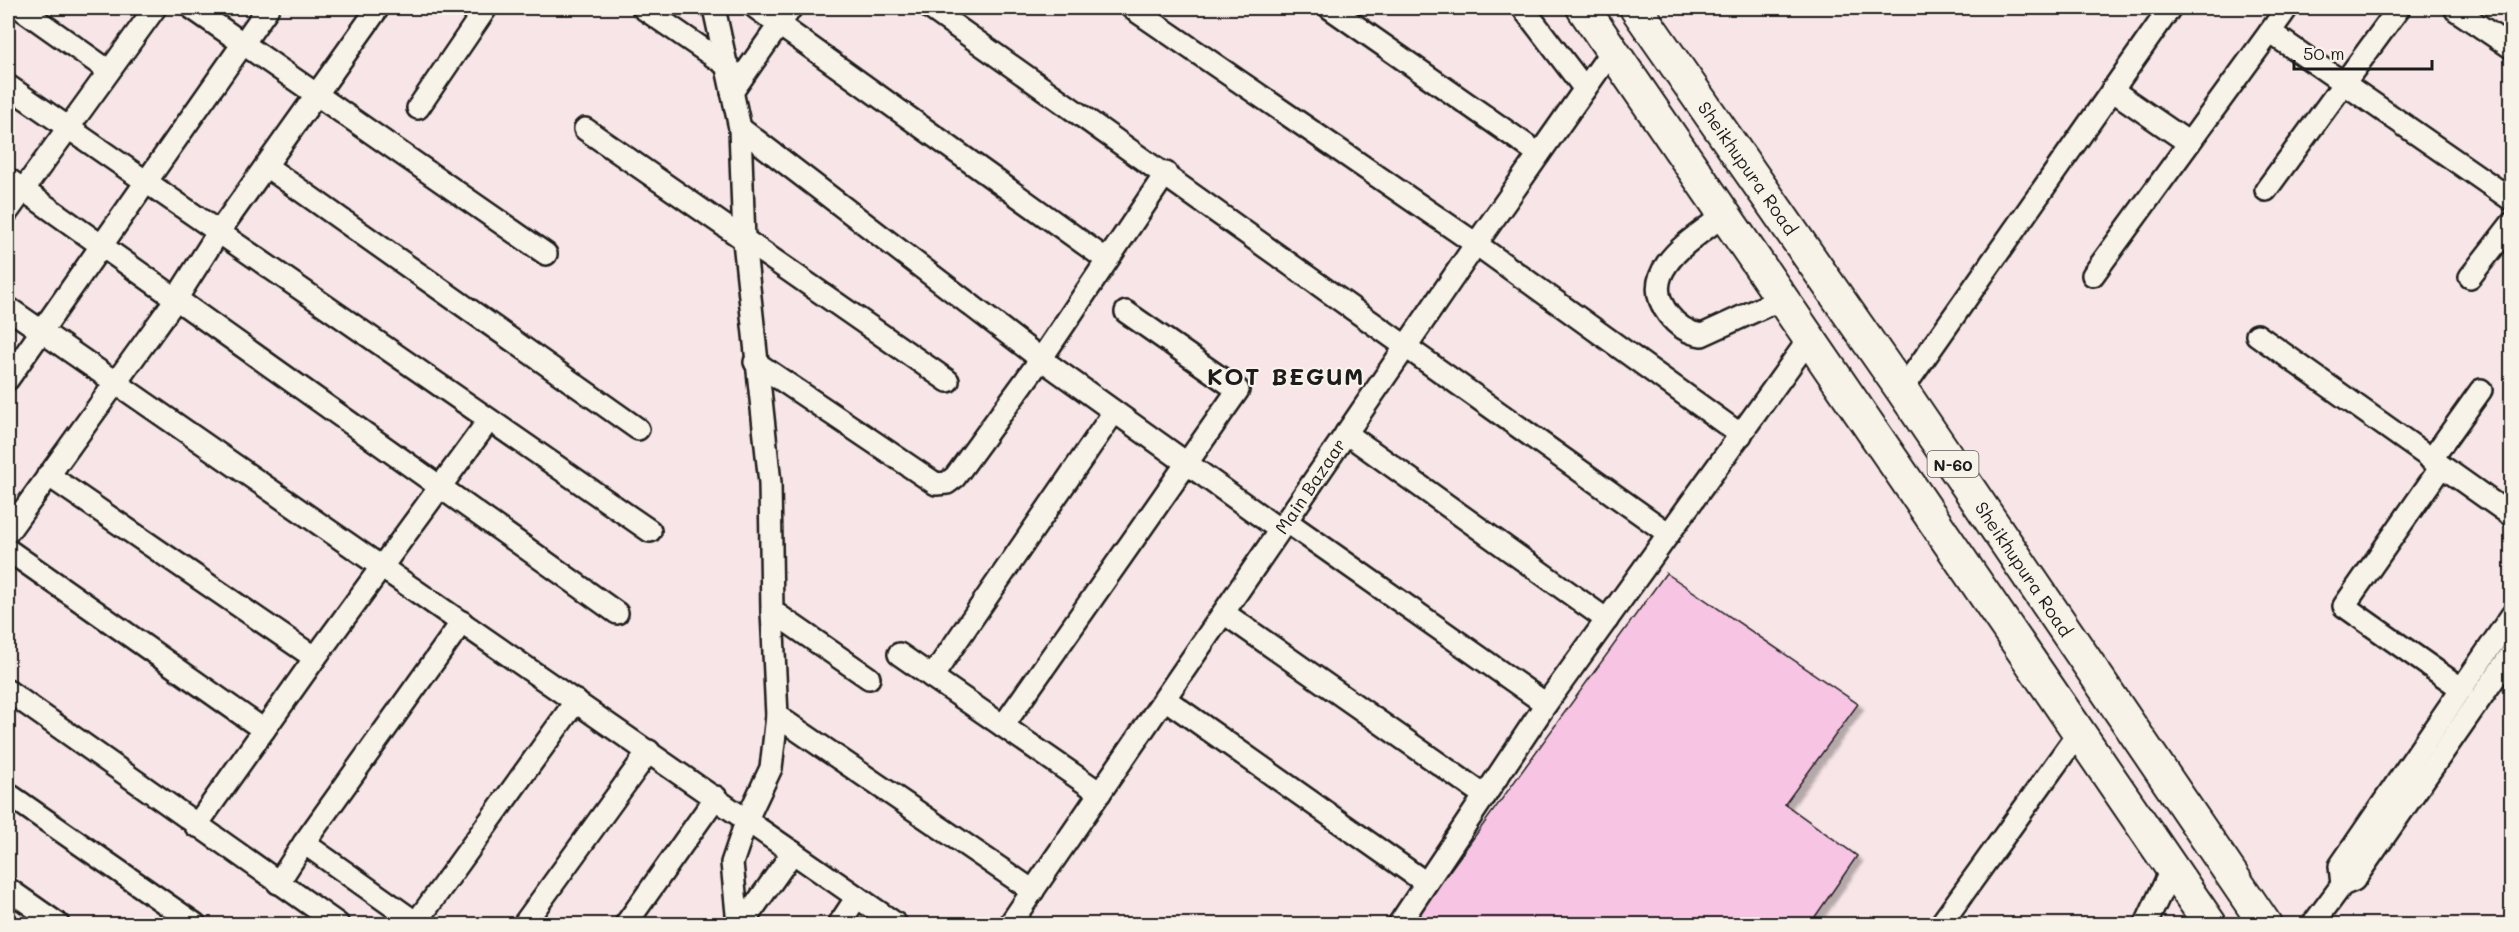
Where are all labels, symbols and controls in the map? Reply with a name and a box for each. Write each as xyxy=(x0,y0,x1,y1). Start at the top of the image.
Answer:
scale bar xyxy=(2294,33,2432,71)
text: 50 m xyxy=(2303,41,2345,65)
street label: Sheikhupura Road xyxy=(1693,96,1803,240)
district label: KOT BEGUM xyxy=(1207,360,1365,391)
street label: Main Bazaar xyxy=(1269,433,1351,539)
road number: N-60 xyxy=(1928,451,1978,477)
street label: Sheikhupura Road xyxy=(1970,497,2078,641)

